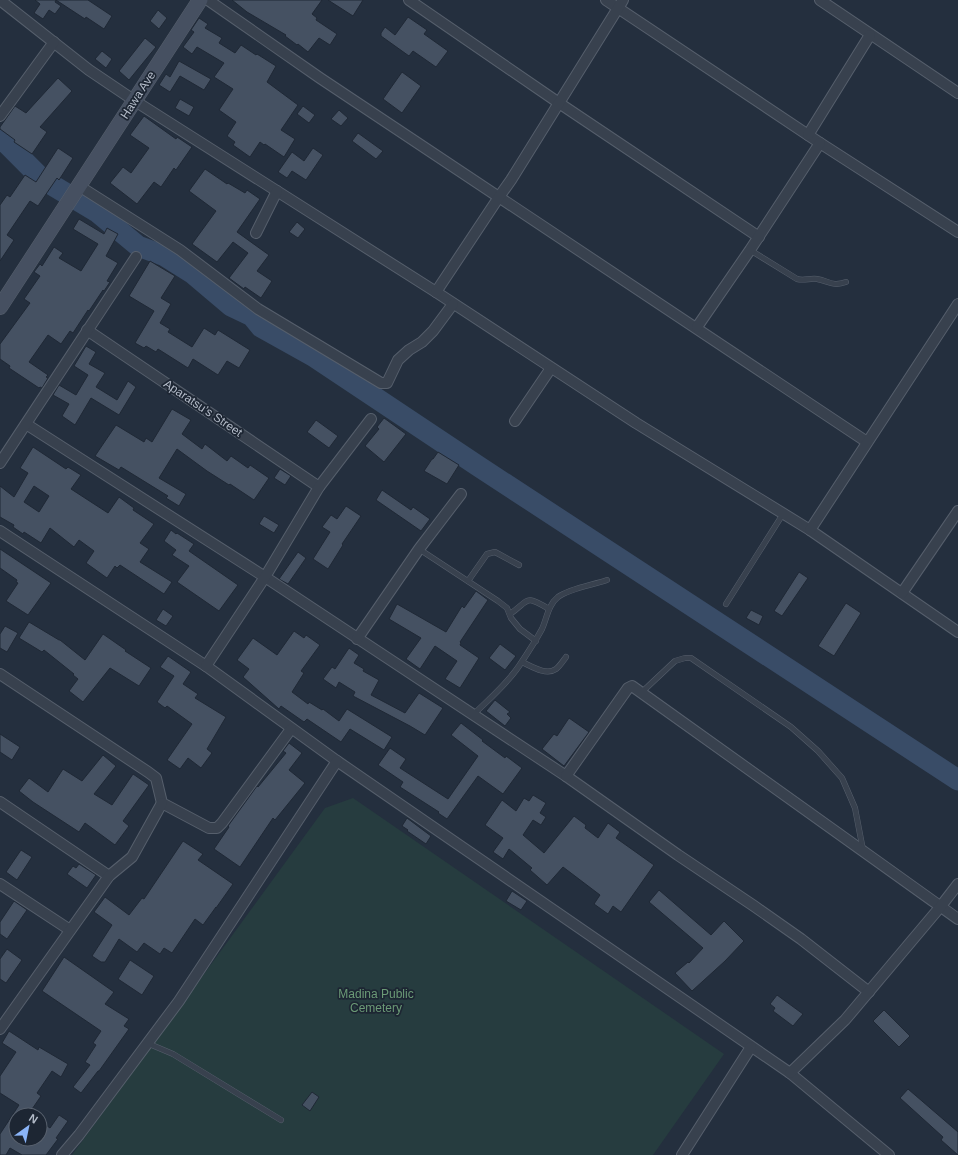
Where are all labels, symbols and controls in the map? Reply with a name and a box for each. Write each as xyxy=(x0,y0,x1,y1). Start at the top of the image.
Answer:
street label: Hawa Ave xyxy=(117,68,159,121)
street label: Aparatsu’s Street xyxy=(161,377,246,440)
park label: Madina Public Cemetery xyxy=(338,987,414,1015)
north arrow xyxy=(8,1107,48,1147)
text: N xyxy=(27,1111,40,1126)

